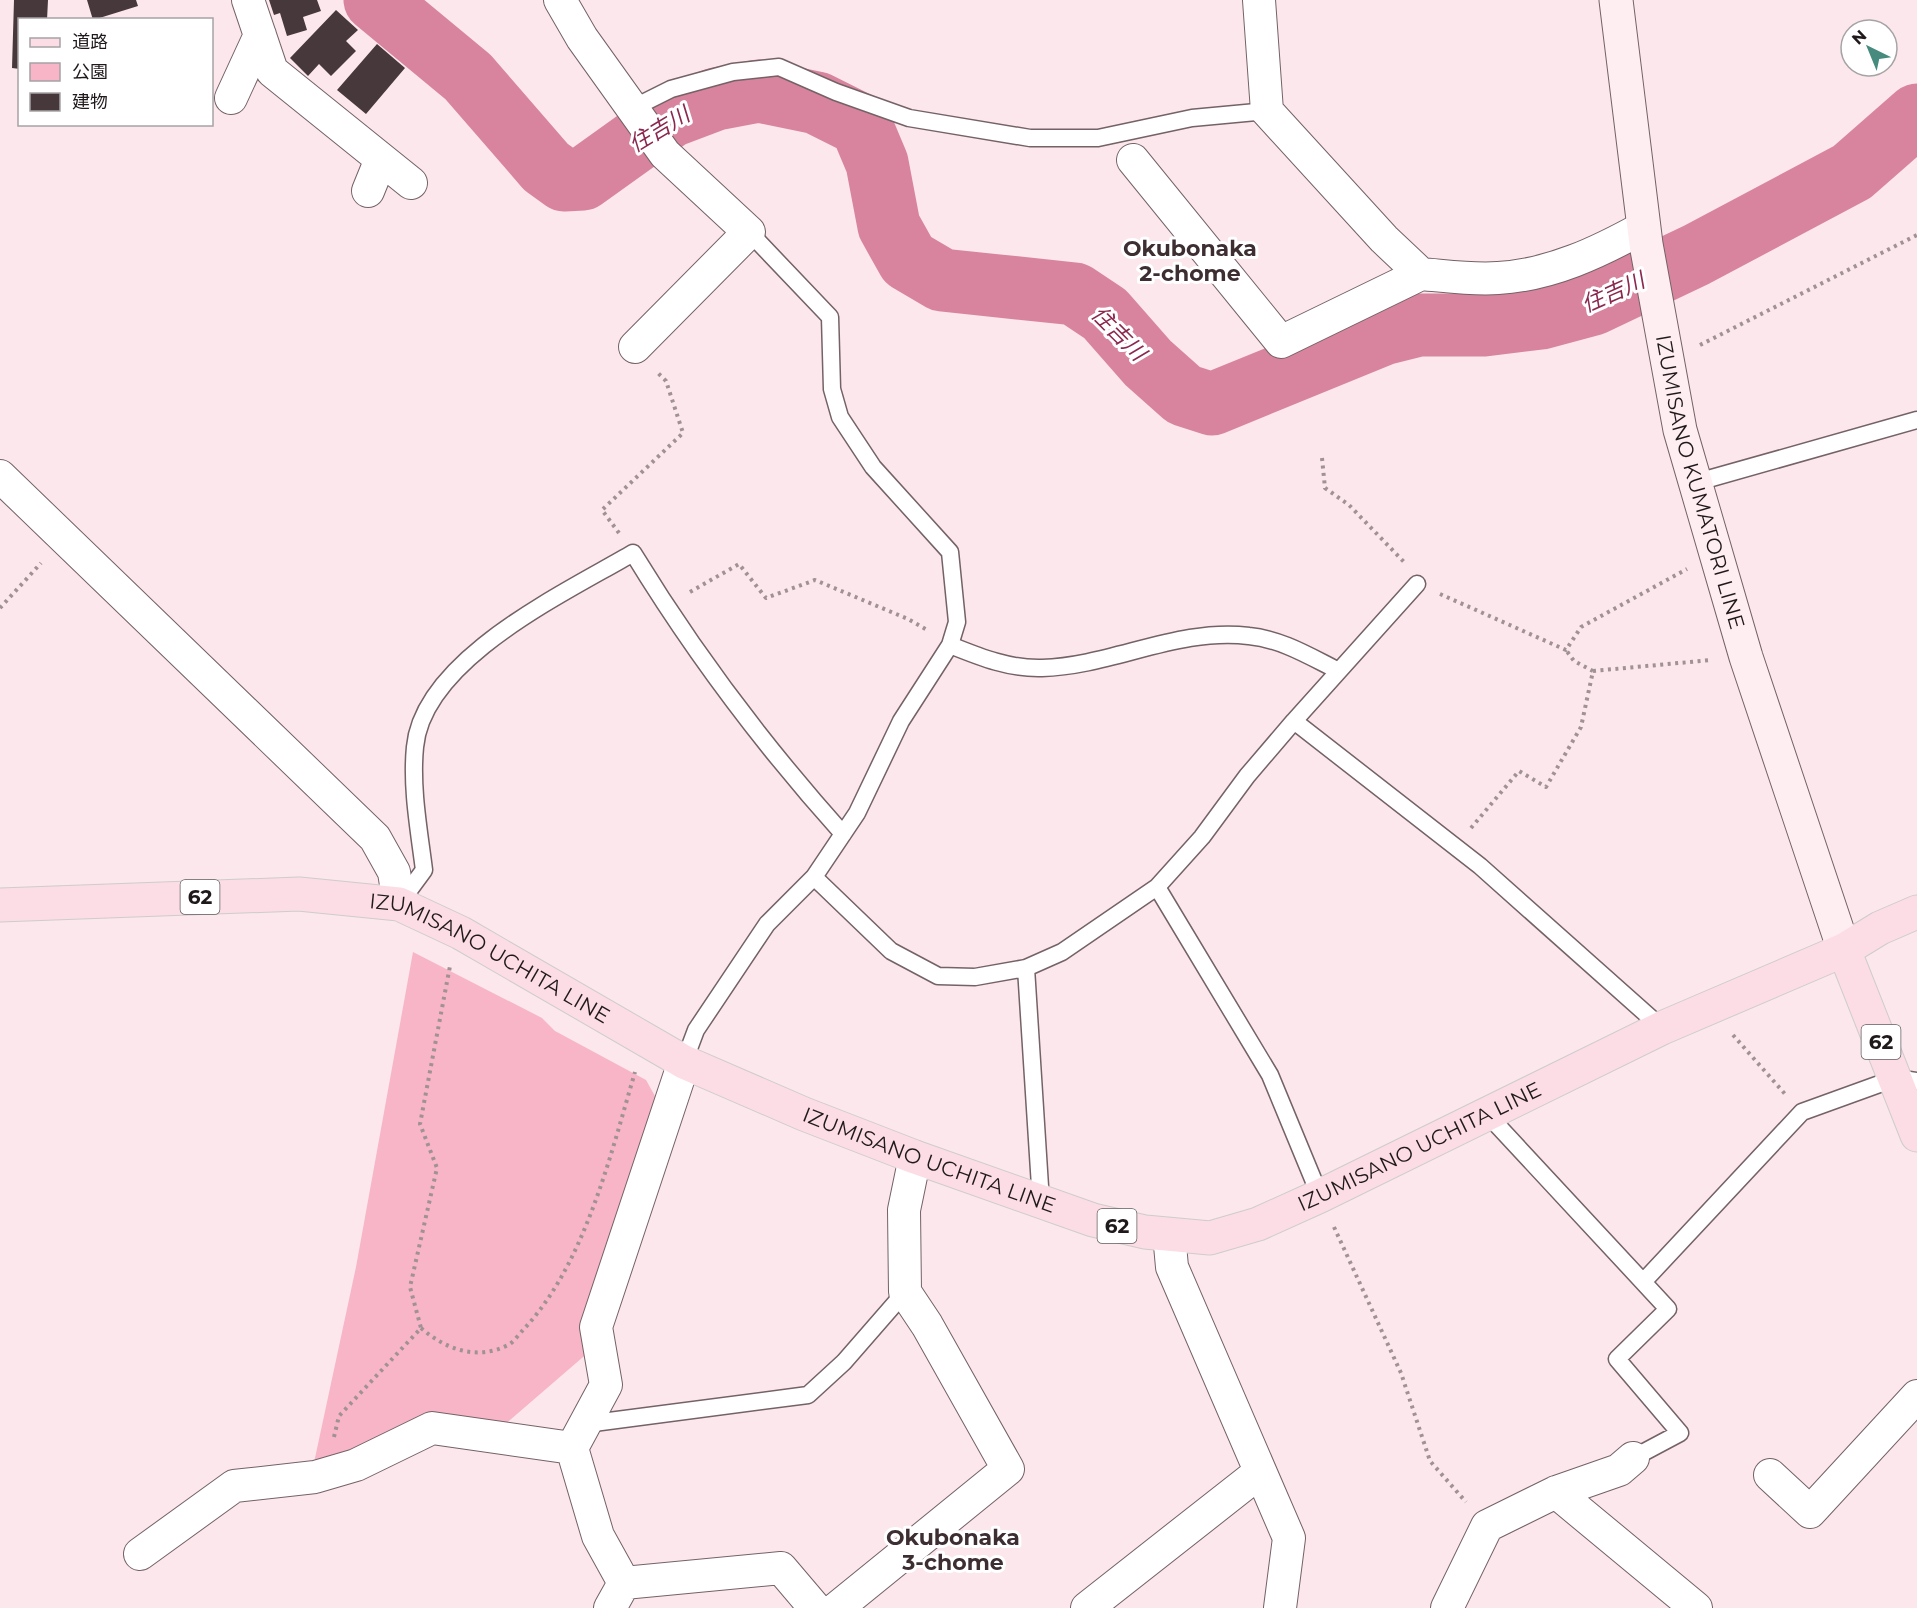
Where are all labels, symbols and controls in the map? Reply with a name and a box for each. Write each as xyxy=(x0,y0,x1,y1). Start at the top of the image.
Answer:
legend xyxy=(18,18,213,126)
north arrow xyxy=(1839,18,1899,78)
text: N xyxy=(1848,26,1870,49)
text: 道路 xyxy=(72,31,108,53)
text: 公園 xyxy=(72,61,108,83)
text: 建物 xyxy=(72,91,108,113)
water label: 住吉川 xyxy=(624,100,696,158)
district label: Okubonaka 2-chome xyxy=(1123,235,1257,287)
water label: 住吉川 xyxy=(1578,266,1651,318)
water label: 住吉川 xyxy=(1086,300,1153,368)
street label: IZUMISANO KUMATORI LINE xyxy=(1651,333,1750,632)
road number: 62 xyxy=(180,880,220,914)
street label: IZUMISANO UCHITA LINE xyxy=(368,888,615,1028)
road number: 62 xyxy=(1862,1025,1900,1059)
street label: IZUMISANO UCHITA LINE xyxy=(1294,1076,1545,1216)
street label: IZUMISANO UCHITA LINE xyxy=(799,1102,1059,1218)
road number: 62 xyxy=(1098,1209,1136,1243)
district label: Okubonaka 3-chome xyxy=(886,1524,1020,1576)

